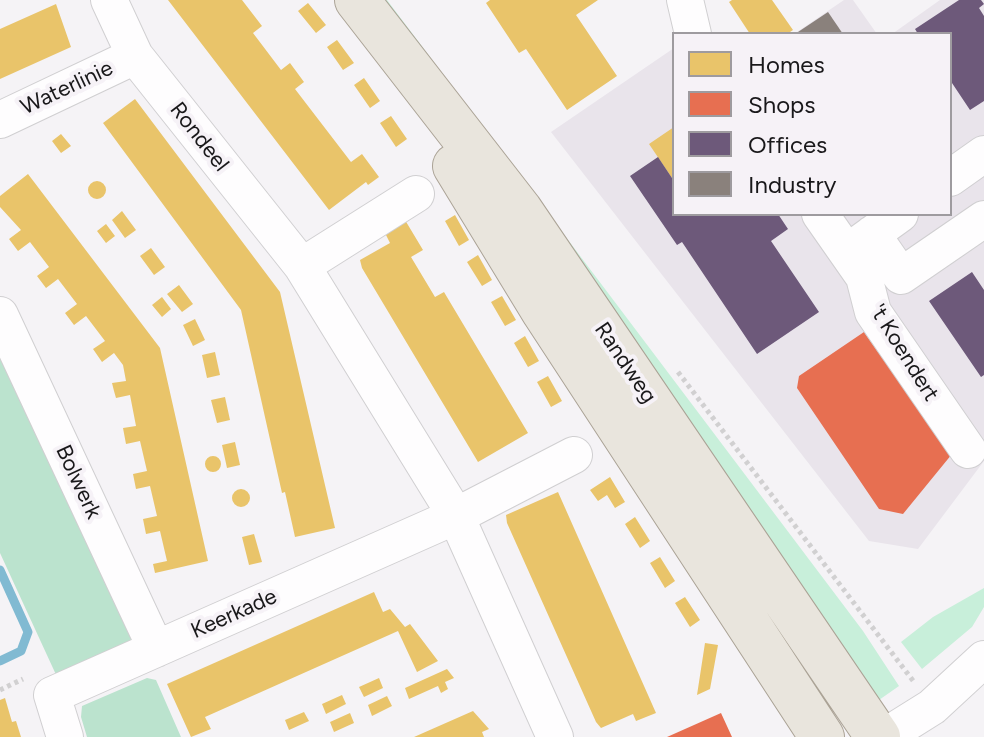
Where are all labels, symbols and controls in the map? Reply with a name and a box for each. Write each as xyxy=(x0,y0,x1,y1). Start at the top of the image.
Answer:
legend xyxy=(672,32,952,216)
text: Homes xyxy=(748,50,825,79)
street label: Waterlinie xyxy=(17,55,117,121)
text: Shops xyxy=(748,90,815,119)
street label: Rondeel xyxy=(164,97,234,177)
text: Offices xyxy=(748,130,827,159)
text: Industry xyxy=(748,170,836,199)
street label: 't Koendert xyxy=(864,300,944,406)
street label: Randweg xyxy=(588,317,662,409)
street label: Bolwerk xyxy=(50,441,106,523)
street label: Keerkade xyxy=(187,583,281,645)

